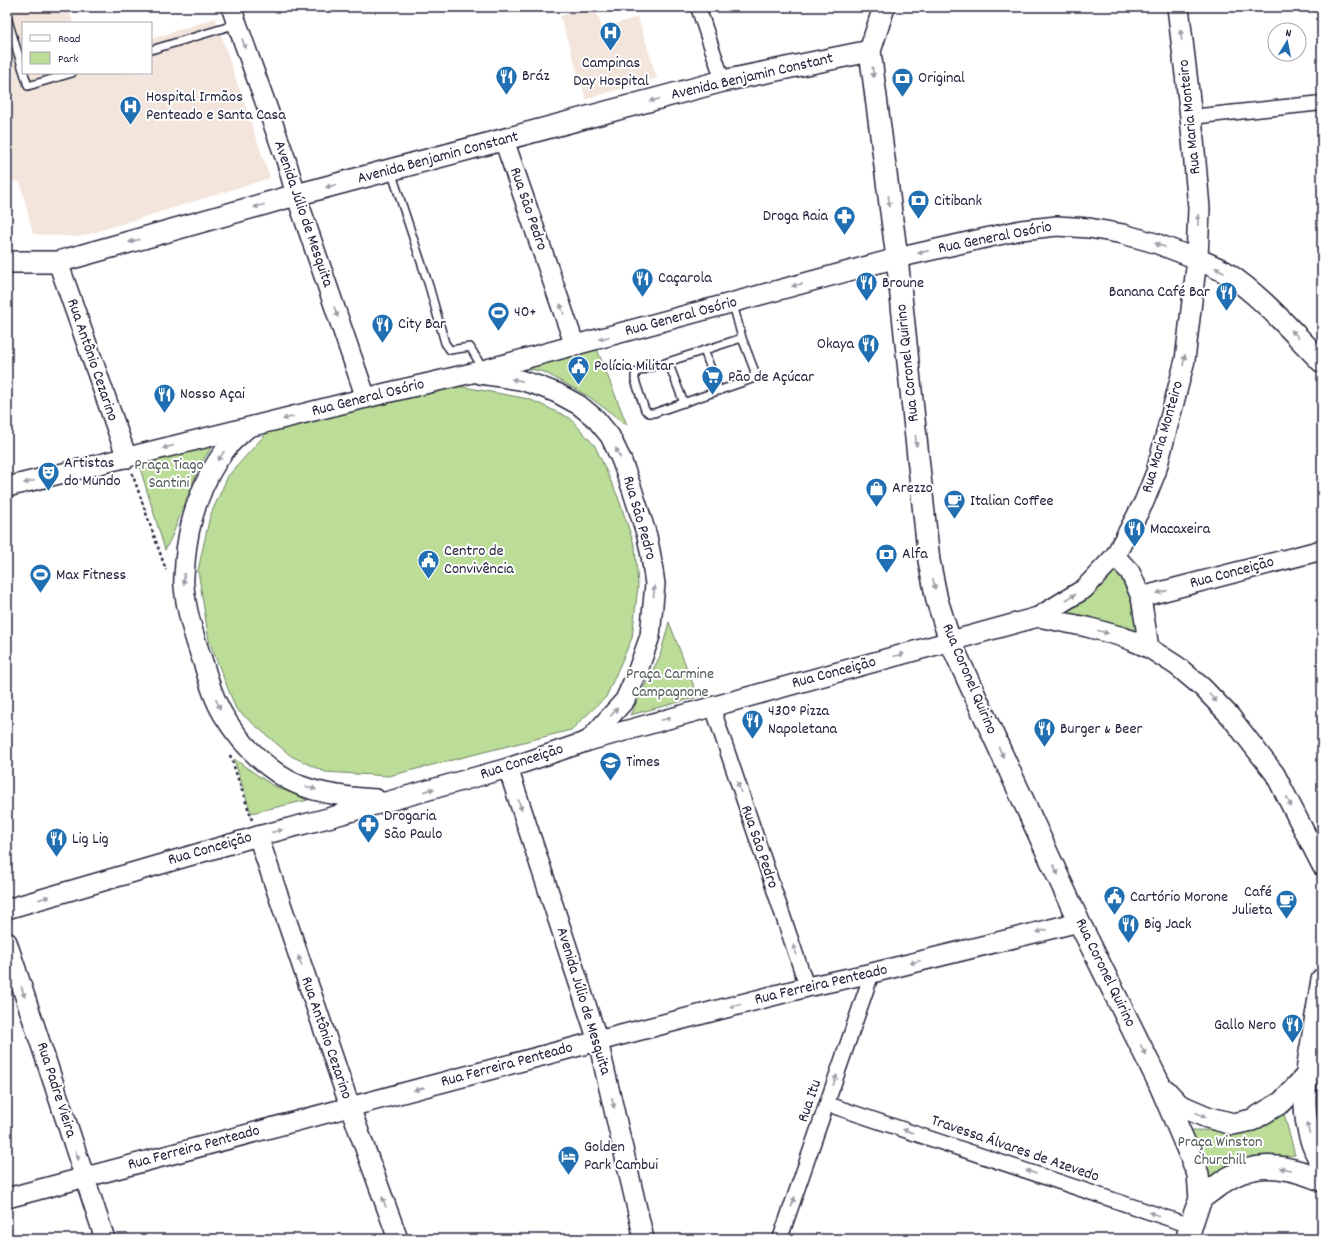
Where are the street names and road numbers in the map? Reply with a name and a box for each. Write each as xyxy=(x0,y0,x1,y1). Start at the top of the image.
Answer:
street label: Avenida Benjamin Constant xyxy=(669,47,836,107)
street label: Rua Maria Monteiro xyxy=(1173,58,1207,176)
street label: Avenida Benjamin Constant xyxy=(355,125,521,191)
street label: Avenida Júlio de Mesquita xyxy=(267,138,339,291)
street label: Rua São Pedro xyxy=(503,164,553,254)
street label: Rua General Osório xyxy=(936,216,1054,260)
street label: Rua General Osório xyxy=(622,291,740,343)
street label: Rua Antônio Cezarino xyxy=(60,296,124,424)
street label: Rua Coronel Quirino xyxy=(890,303,926,423)
street label: Rua General Osório xyxy=(309,373,427,423)
street label: Rua Maria Monteiro xyxy=(1136,378,1190,496)
street label: Rua São Pedro xyxy=(616,473,662,563)
street label: Rua Conceição xyxy=(1187,551,1277,595)
street label: Rua Coronel Quirino xyxy=(935,620,1003,738)
street label: Rua Conceição xyxy=(789,651,879,695)
street label: Rua Conceição xyxy=(477,738,567,786)
street label: Rua São Pedro xyxy=(734,802,784,892)
street label: Rua Conceição xyxy=(165,826,255,872)
street label: Rua Coronel Quirino xyxy=(1069,915,1141,1031)
street label: Avenida Júlio de Mesquita xyxy=(550,924,617,1078)
street label: Rua Ferreira Penteado xyxy=(752,959,890,1011)
street label: Rua Antônio Cezarino xyxy=(294,974,358,1102)
street label: Rua Ferreira Penteado xyxy=(438,1036,576,1094)
street label: Rua Padre Vieira xyxy=(30,1039,82,1141)
street label: Rua Itu xyxy=(792,1077,828,1125)
street label: Travessa Álvares de Azevedo xyxy=(928,1109,1102,1189)
street label: Rua Ferreira Penteado xyxy=(125,1119,263,1177)

